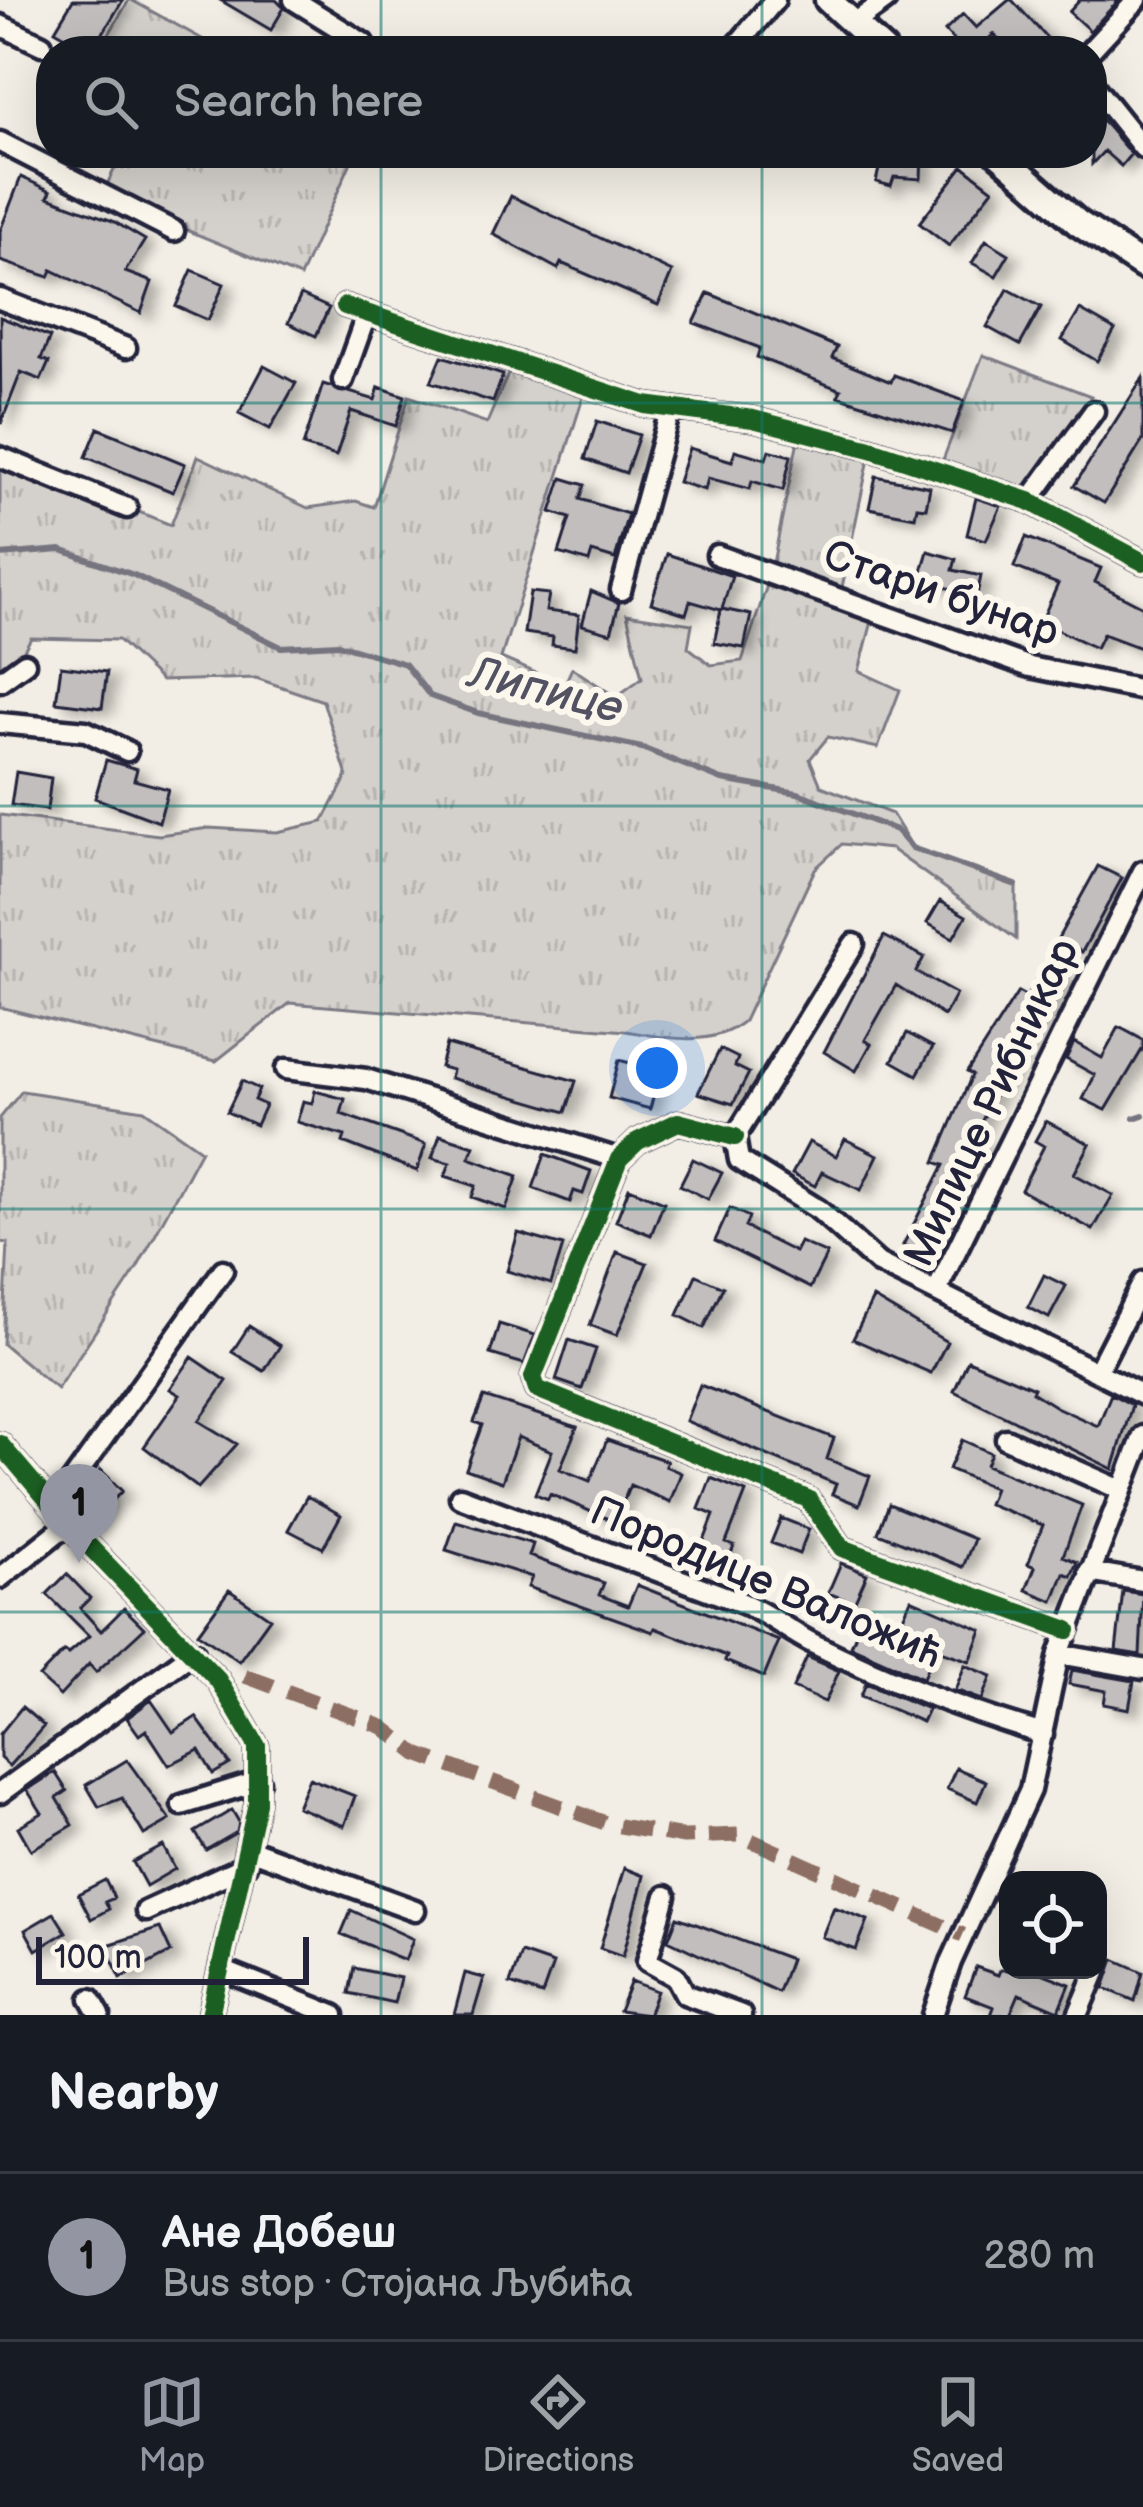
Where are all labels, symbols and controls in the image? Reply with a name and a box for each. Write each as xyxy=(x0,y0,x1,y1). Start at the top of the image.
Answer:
search box xyxy=(36,36,1107,168)
icon: search xyxy=(78,69,144,135)
text: Search here xyxy=(174,75,423,130)
street label: Стари бунар xyxy=(817,530,1065,658)
water label: Липице xyxy=(461,645,629,737)
street label: Милице Рибникар xyxy=(894,931,1090,1275)
your location xyxy=(627,1038,687,1098)
pin: 1 xyxy=(40,1464,118,1563)
street label: Породице Валожић xyxy=(583,1486,949,1680)
map controls xyxy=(999,1871,1107,1979)
button: locate xyxy=(999,1871,1107,1979)
scale bar xyxy=(36,1931,309,1984)
text: 100 m xyxy=(54,1938,142,1978)
text: Nearby xyxy=(48,2063,219,2124)
text: Ане Добеш xyxy=(162,2206,397,2261)
text: 1 xyxy=(79,2233,95,2280)
text: 280 m xyxy=(984,2233,1095,2280)
text: Bus stop · Стојана Љубића xyxy=(162,2261,633,2308)
tab: Map xyxy=(139,2369,205,2481)
tab: Directions xyxy=(482,2369,634,2481)
tab: Saved xyxy=(912,2369,1004,2481)

